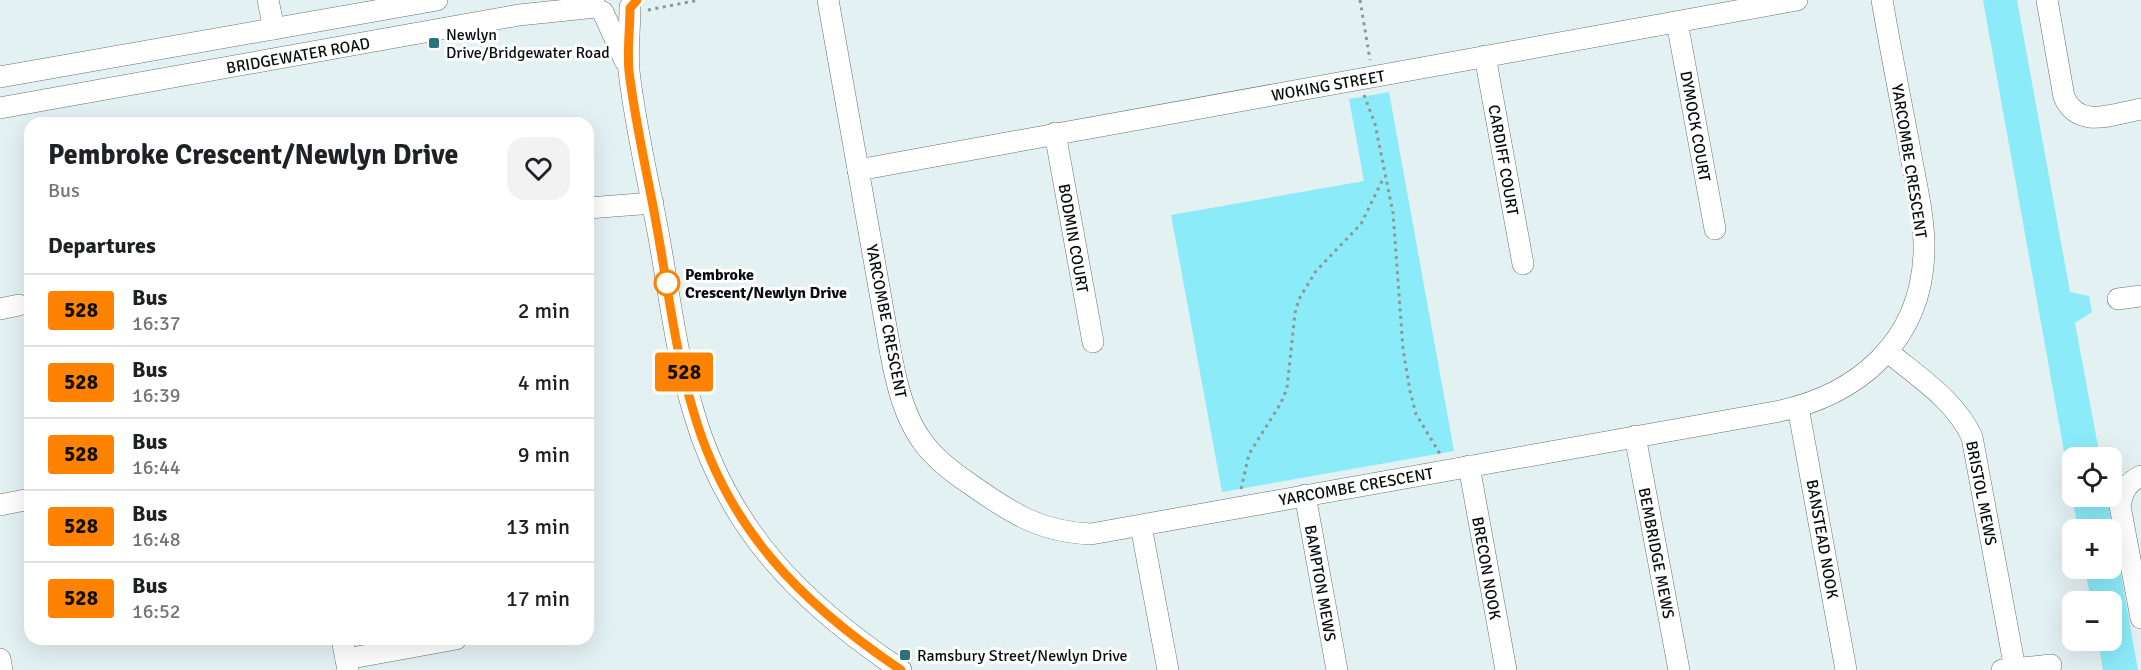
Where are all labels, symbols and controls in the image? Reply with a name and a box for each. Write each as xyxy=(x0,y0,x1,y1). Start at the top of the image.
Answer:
place label: Newlyn Drive/Bridgewater Road xyxy=(446,25,610,63)
street label: BRIDGEWATER ROAD xyxy=(225,33,372,78)
marker: Newlyn Drive/Bridgewater Road xyxy=(427,36,441,50)
street label: WOKING STREET xyxy=(1270,66,1387,106)
street label: DYMOCK COURT xyxy=(1675,69,1715,183)
street label: YARCOMBE CRESCENT xyxy=(1887,82,1931,240)
street label: CARDIFF COURT xyxy=(1483,103,1523,217)
button: heart xyxy=(507,137,570,200)
text: Pembroke Crescent/Newlyn Drive xyxy=(48,138,458,172)
text: Bus xyxy=(48,178,80,203)
street label: BODMIN COURT xyxy=(1054,182,1092,294)
text: Departures xyxy=(48,232,156,259)
street label: YARCOMBE CRESCENT xyxy=(861,243,911,400)
place label: Pembroke Crescent/Newlyn Drive xyxy=(685,265,847,303)
marker: Pembroke Crescent/Newlyn Drive xyxy=(654,270,680,296)
text: Bus xyxy=(132,284,167,311)
text: 528 xyxy=(64,297,98,323)
text: 2 min xyxy=(518,297,570,324)
text: 16:37 xyxy=(132,311,181,336)
line badge: 528 xyxy=(650,352,718,392)
text: Bus xyxy=(132,356,167,383)
text: 528 xyxy=(667,359,701,385)
text: 528 xyxy=(64,369,98,395)
text: 4 min xyxy=(518,369,570,396)
text: 16:39 xyxy=(132,383,181,408)
text: Bus xyxy=(132,428,167,455)
street label: BRISTOL MEWS xyxy=(1961,439,2001,547)
text: 528 xyxy=(64,441,98,467)
text: 9 min xyxy=(518,441,570,468)
map controls xyxy=(2062,447,2122,651)
button: locate xyxy=(2062,447,2122,507)
text: 16:44 xyxy=(132,455,181,480)
street label: YARCOMBE CRESCENT xyxy=(1278,464,1435,510)
street label: BANSTEAD NOOK xyxy=(1802,478,1842,601)
street label: BEMBRIDGE MEWS xyxy=(1634,486,1679,621)
text: Bus xyxy=(132,500,167,527)
text: 528 xyxy=(64,513,98,539)
text: 13 min xyxy=(506,513,570,540)
street label: BRECON NOOK xyxy=(1467,515,1505,622)
button: + xyxy=(2062,519,2122,579)
street label: BAMPTON MEWS xyxy=(1300,523,1340,643)
text: 16:48 xyxy=(132,527,181,552)
text: Bus xyxy=(132,572,167,599)
text: 528 xyxy=(64,585,98,611)
text: 17 min xyxy=(506,585,570,612)
button: − xyxy=(2062,591,2122,651)
text: 16:52 xyxy=(132,599,181,624)
place label: Ramsbury Street/Newlyn Drive xyxy=(917,646,1128,666)
marker: Ramsbury Street/Newlyn Drive xyxy=(898,648,912,662)

